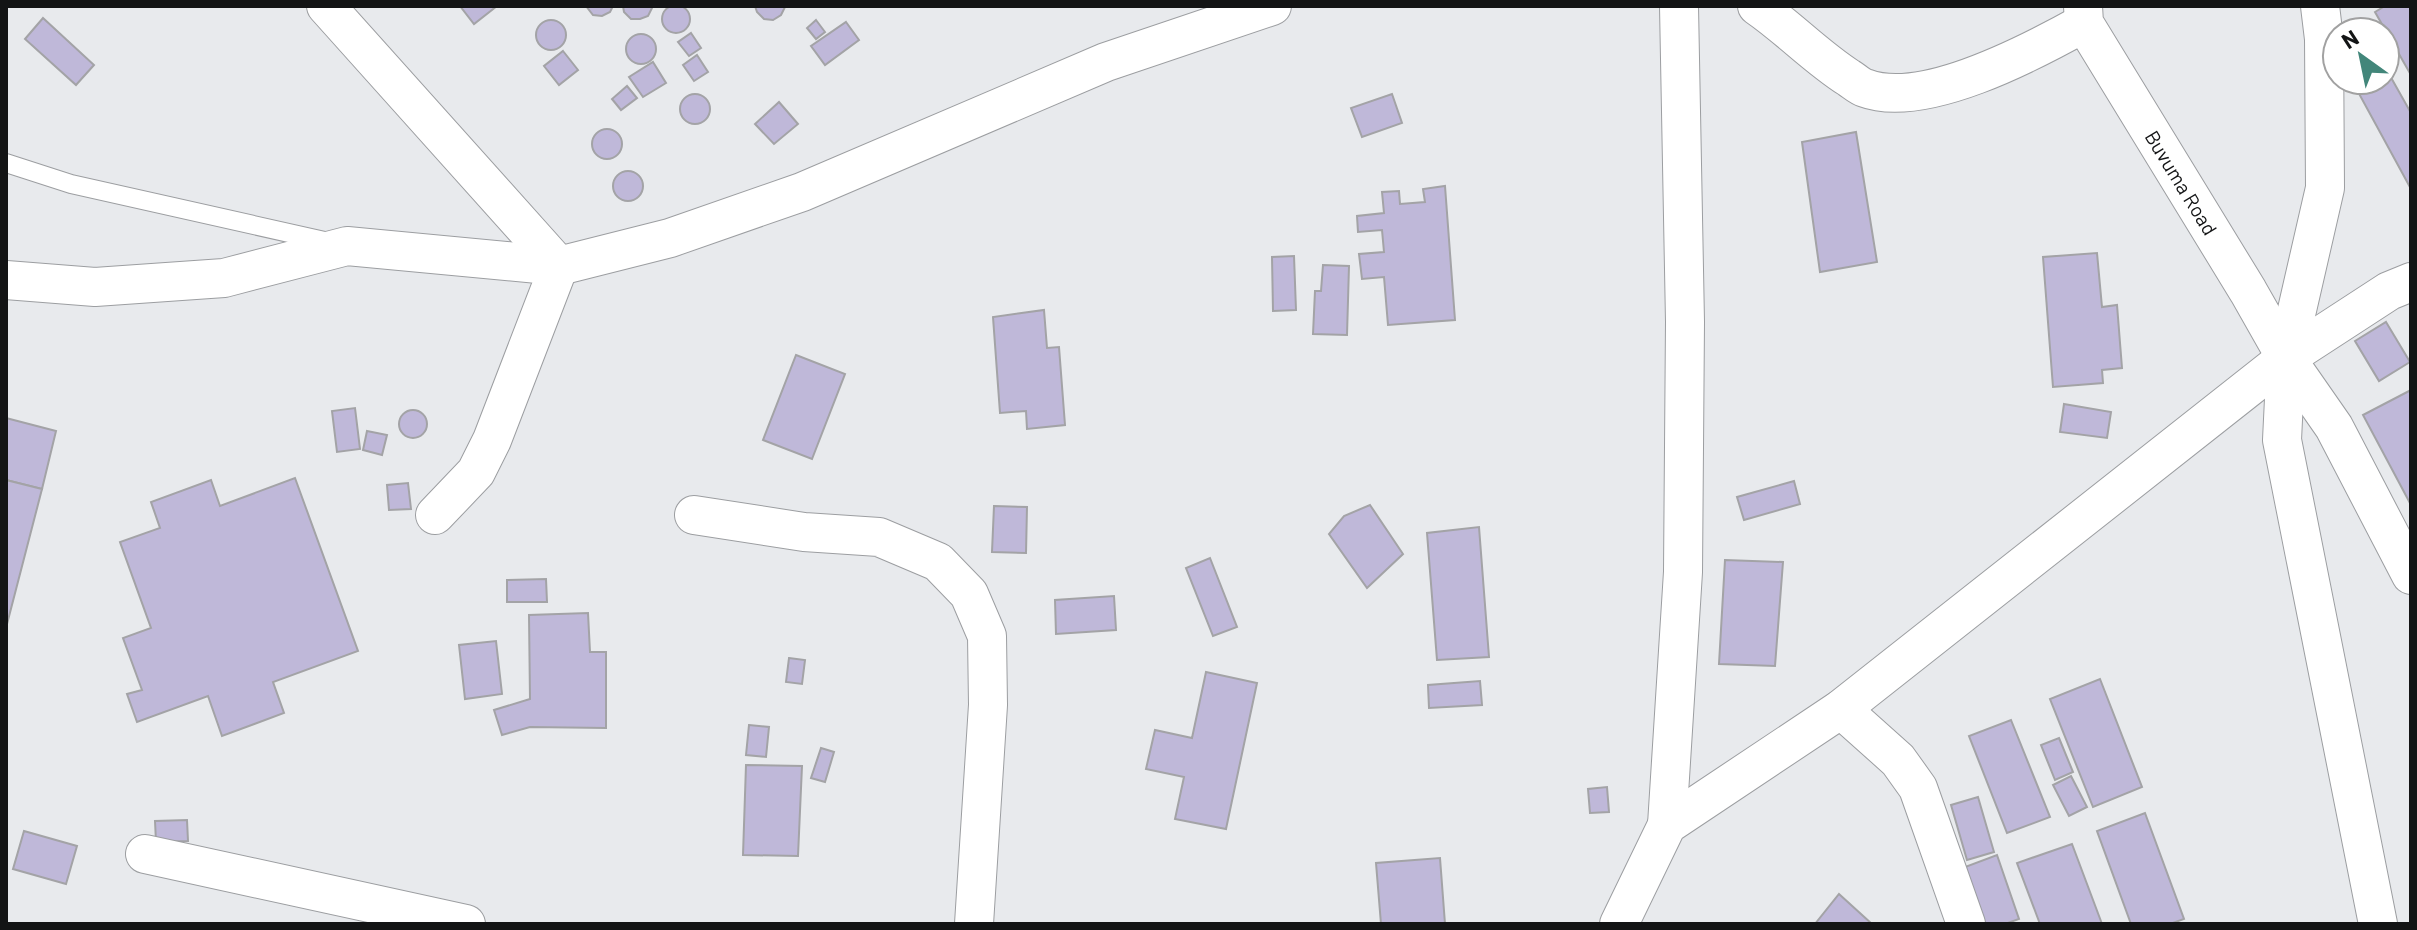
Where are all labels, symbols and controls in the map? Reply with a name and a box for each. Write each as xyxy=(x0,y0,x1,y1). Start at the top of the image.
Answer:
north arrow xyxy=(2321,16,2401,96)
text: N xyxy=(2336,23,2363,53)
street label: Buvuma Road xyxy=(2140,126,2223,239)

